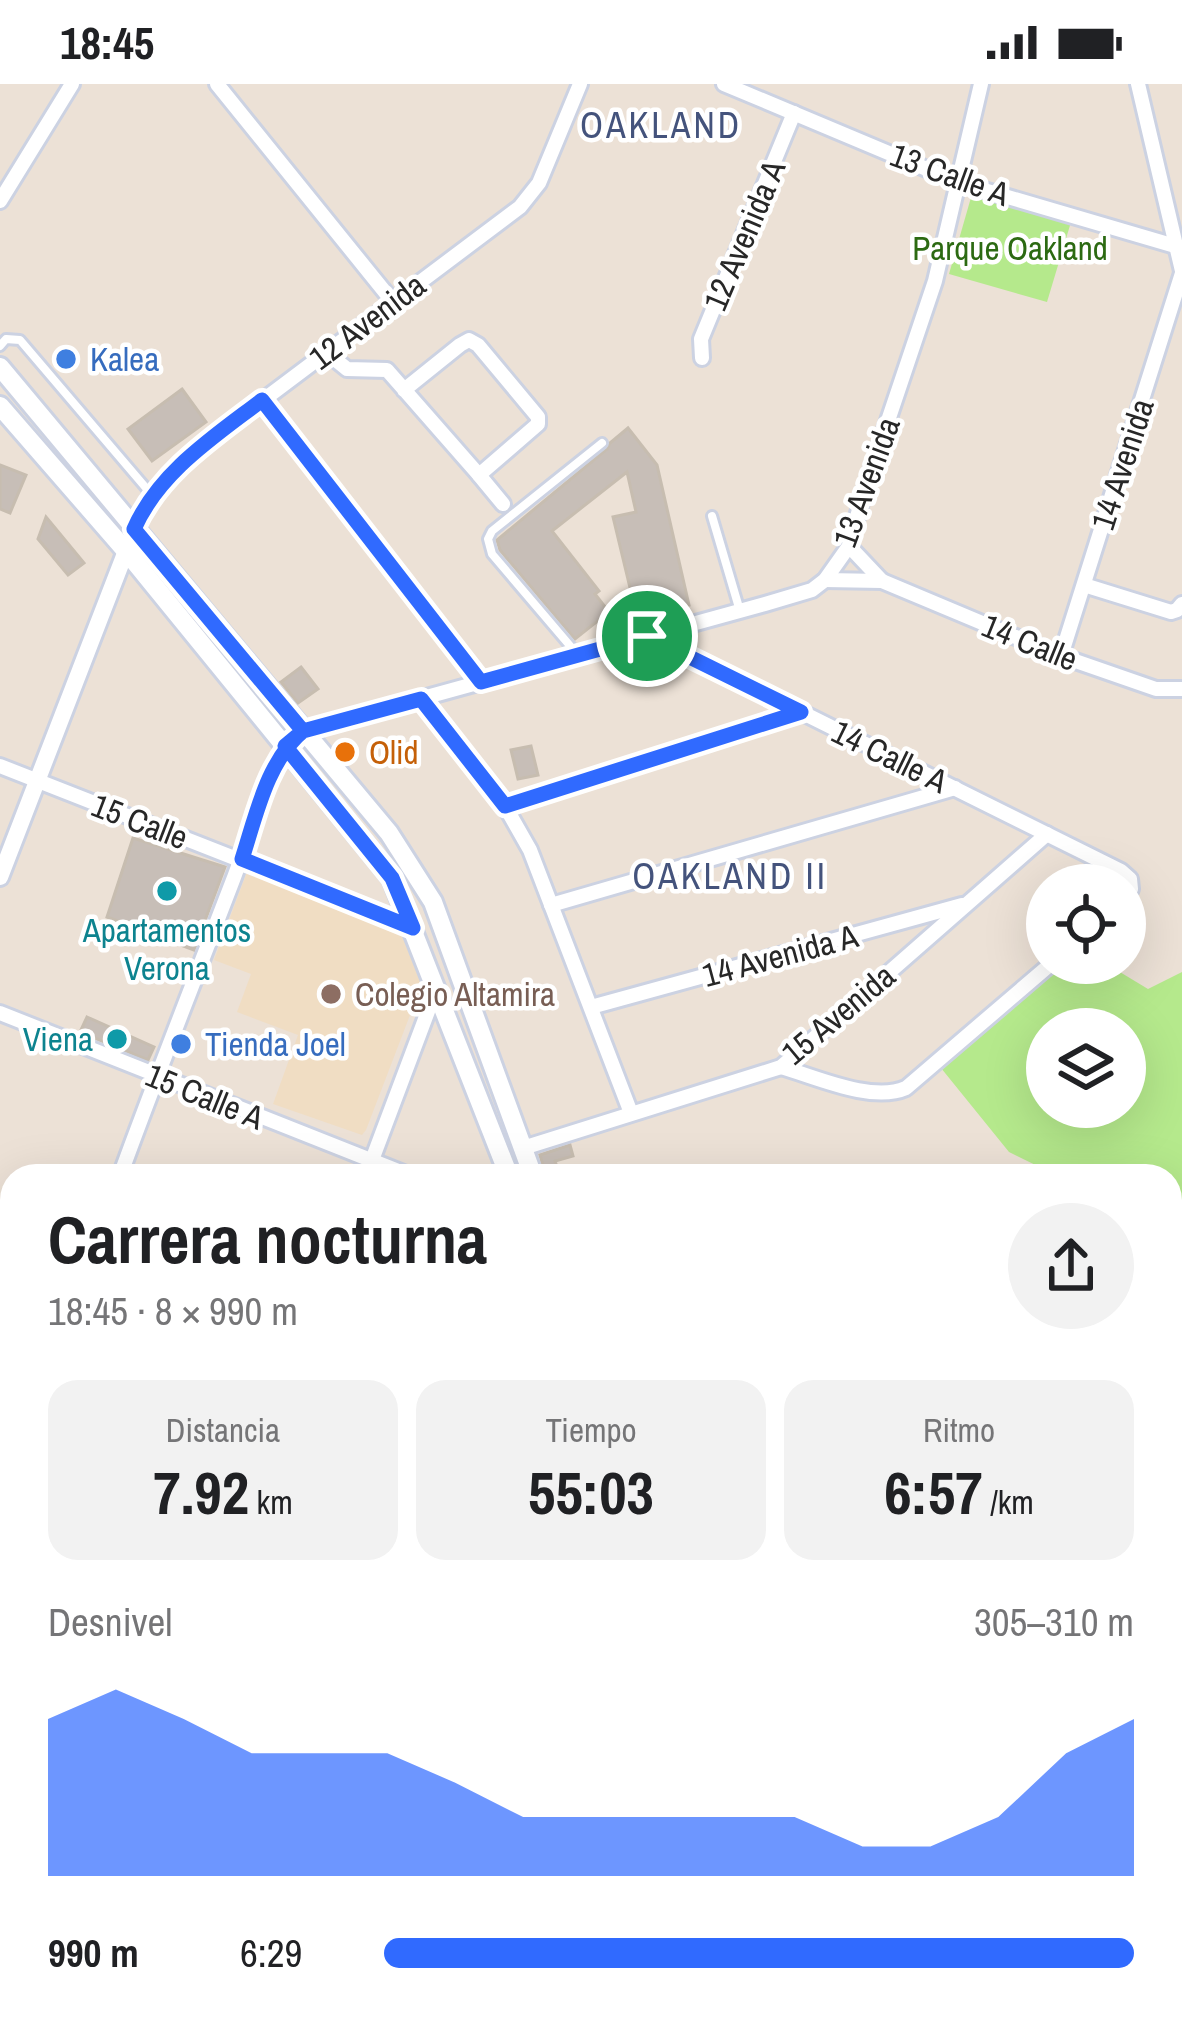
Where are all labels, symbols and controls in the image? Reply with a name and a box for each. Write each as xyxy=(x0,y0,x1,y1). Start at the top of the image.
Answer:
text: 18:45 xyxy=(60,12,154,73)
district label: OAKLAND xyxy=(580,101,742,149)
street label: 13 Calle A xyxy=(885,132,1016,216)
street label: 12 Avenida A xyxy=(693,152,796,317)
park label: Parque Oakland xyxy=(912,226,1108,270)
street label: 12 Avenida xyxy=(300,263,434,379)
place label: Kalea xyxy=(90,337,159,381)
marker: Kalea xyxy=(53,346,79,372)
street label: 14 Avenida xyxy=(1080,393,1164,535)
street label: 13 Avenida xyxy=(822,411,910,553)
pin xyxy=(596,585,698,687)
icon: arrive xyxy=(614,603,680,669)
street label: 14 Calle xyxy=(976,603,1084,681)
street label: 14 Calle A xyxy=(825,709,956,803)
place label: Olid xyxy=(369,730,419,774)
marker: Olid xyxy=(332,739,358,765)
street label: 15 Calle xyxy=(86,783,194,859)
district label: OAKLAND II xyxy=(632,852,828,900)
map controls xyxy=(1026,864,1146,1128)
button: locate xyxy=(1026,864,1146,984)
marker: Apartamentos Verona xyxy=(154,878,180,904)
place label: Apartamentos Verona xyxy=(82,908,251,990)
street label: 14 Avenida A xyxy=(697,913,863,997)
street label: 15 Avenida xyxy=(772,954,904,1074)
place label: Colegio Altamira xyxy=(355,972,555,1016)
marker: Colegio Altamira xyxy=(318,981,344,1007)
button: layers xyxy=(1026,1008,1146,1128)
place label: Viena xyxy=(23,1017,93,1061)
place label: Tienda Joel xyxy=(205,1022,346,1066)
marker: Viena xyxy=(104,1026,130,1052)
marker: Tienda Joel xyxy=(168,1031,194,1057)
street label: 15 Calle A xyxy=(140,1052,271,1140)
text: Carrera nocturna xyxy=(48,1195,487,1284)
button: share xyxy=(1008,1203,1134,1329)
text: 18:45 · 8 × 990 m xyxy=(48,1285,298,1337)
text: Distancia xyxy=(166,1408,280,1452)
text: Tiempo xyxy=(545,1408,637,1452)
text: Ritmo xyxy=(923,1408,995,1452)
text: 7.92 xyxy=(153,1452,249,1533)
text: 55:03 xyxy=(528,1452,654,1533)
text: 6:57 xyxy=(884,1452,983,1533)
text: km xyxy=(249,1480,293,1524)
text: /km xyxy=(983,1480,1034,1524)
text: Desnivel xyxy=(48,1596,172,1648)
text: 305–310 m xyxy=(974,1596,1134,1648)
text: 990 m xyxy=(48,1927,139,1979)
text: 6:29 xyxy=(240,1927,302,1979)

